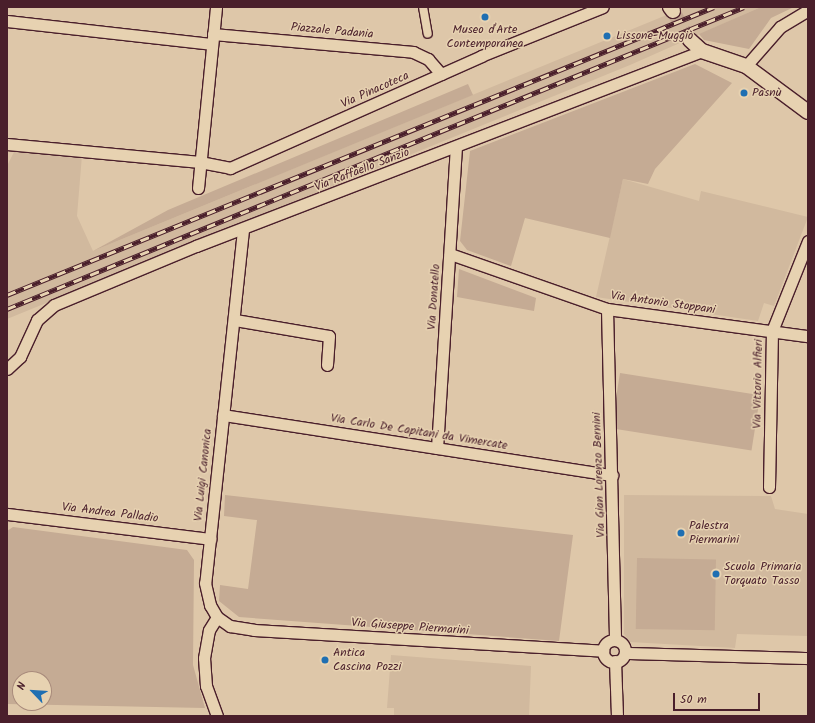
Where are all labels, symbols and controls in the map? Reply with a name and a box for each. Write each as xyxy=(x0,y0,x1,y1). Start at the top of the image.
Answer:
marker: Museo d'Arte Contemporanea xyxy=(480,12,490,22)
street label: Piazzale Padania xyxy=(290,20,374,42)
place label: Museo d'Arte Contemporanea xyxy=(447,23,523,51)
place label: Lissone-Muggiò xyxy=(616,29,693,43)
marker: Lissone-Muggiò xyxy=(601,30,613,42)
street label: Via Pinacoteca xyxy=(339,69,411,111)
place label: Pasnù xyxy=(752,86,781,100)
marker: Pasnù xyxy=(739,88,749,98)
street label: Via Raffaello Sanzio xyxy=(313,145,411,195)
street label: Via Donatello xyxy=(425,263,443,331)
street label: Via Antonio Stoppani xyxy=(610,289,716,317)
street label: Via Vittorio Alfieri xyxy=(750,339,766,429)
street label: Via Carlo De Capitani da Vimercate xyxy=(329,411,509,453)
street label: Via Gian Lorenzo Bernini xyxy=(590,412,608,538)
street label: Via Luigi Canonica xyxy=(191,428,215,522)
street label: Via Andrea Palladio xyxy=(61,500,159,526)
place label: Palestra Piermarini xyxy=(689,519,739,547)
marker: Palestra Piermarini xyxy=(676,528,686,538)
place label: Scuola Primaria Torquato Tasso xyxy=(724,560,801,588)
marker: Scuola Primaria Torquato Tasso xyxy=(711,569,721,579)
street label: Via Giuseppe Piermarini xyxy=(351,616,469,638)
place label: Antica Cascina Pozzi xyxy=(333,646,401,674)
marker: Antica Cascina Pozzi xyxy=(320,655,330,665)
north arrow xyxy=(12,671,52,711)
text: N xyxy=(12,679,32,693)
scale bar xyxy=(675,685,762,711)
text: 50 m xyxy=(680,690,707,709)

